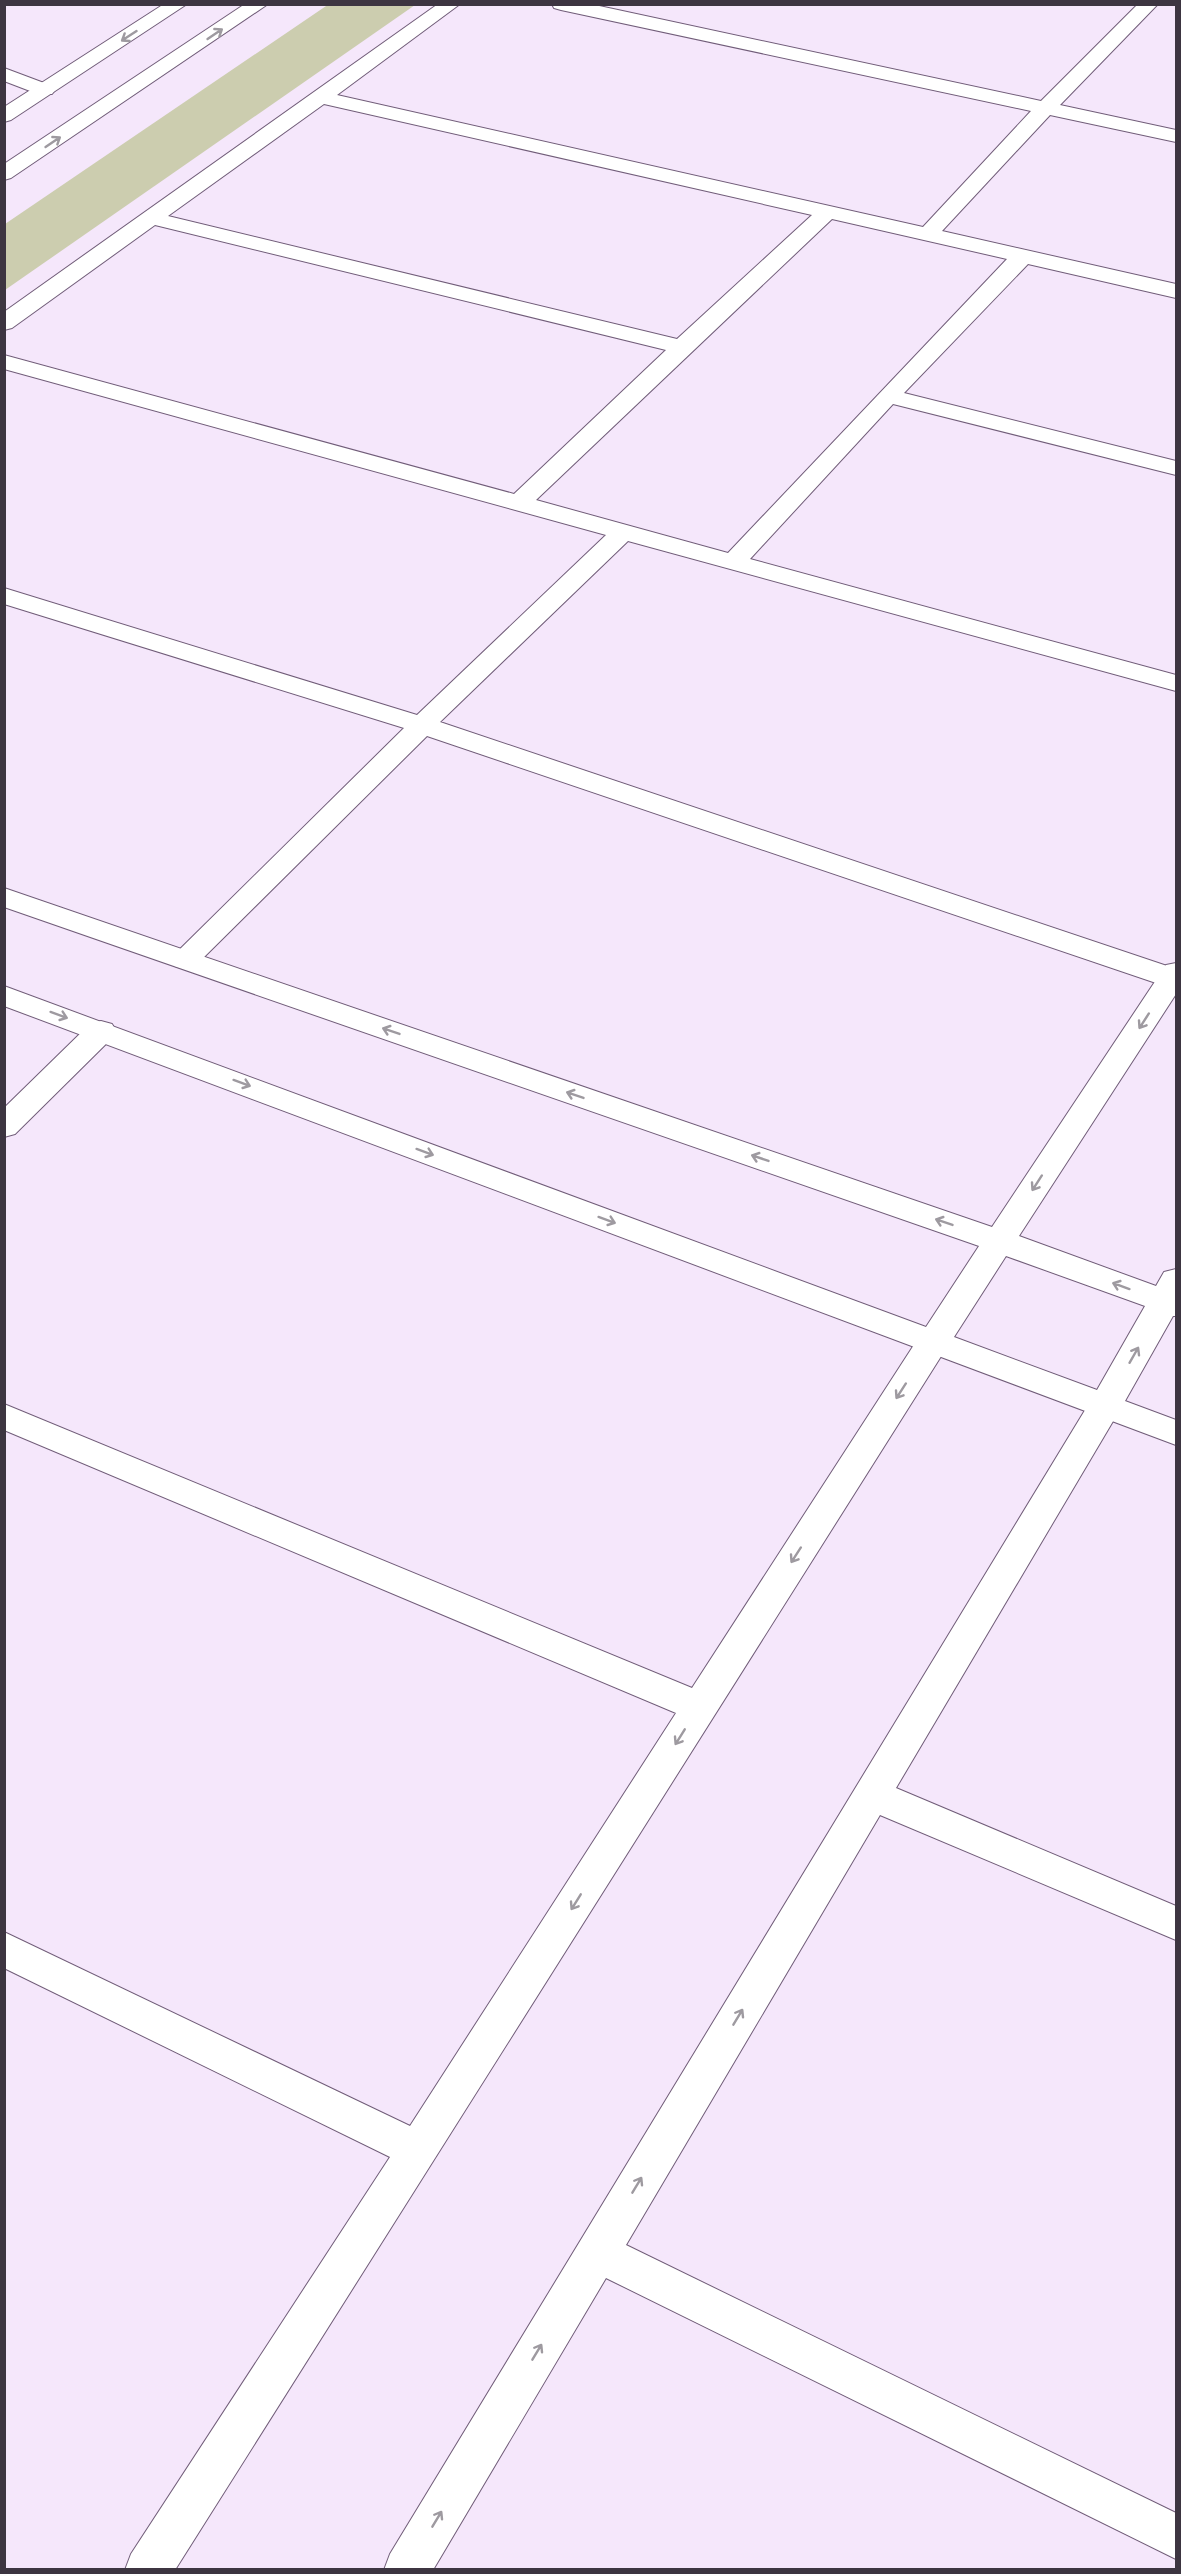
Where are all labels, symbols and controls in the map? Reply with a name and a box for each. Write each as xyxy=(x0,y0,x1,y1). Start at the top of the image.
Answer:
one-way arrow xyxy=(207,27,224,40)
one-way arrow xyxy=(121,30,138,42)
one-way arrow xyxy=(44,136,61,148)
one-way arrow xyxy=(49,1011,68,1022)
one-way arrow xyxy=(1138,1012,1151,1029)
one-way arrow xyxy=(382,1024,401,1035)
one-way arrow xyxy=(232,1079,251,1090)
one-way arrow xyxy=(566,1088,585,1099)
one-way arrow xyxy=(415,1147,434,1158)
one-way arrow xyxy=(751,1152,770,1163)
one-way arrow xyxy=(1031,1175,1043,1191)
one-way arrow xyxy=(597,1215,616,1226)
one-way arrow xyxy=(935,1216,954,1227)
one-way arrow xyxy=(1113,1279,1131,1290)
one-way arrow xyxy=(1128,1347,1140,1364)
one-way arrow xyxy=(895,1382,907,1399)
one-way arrow xyxy=(790,1546,802,1563)
one-way arrow xyxy=(674,1728,686,1745)
one-way arrow xyxy=(569,1893,581,1910)
one-way arrow xyxy=(732,2009,744,2026)
one-way arrow xyxy=(632,2177,644,2194)
one-way arrow xyxy=(532,2344,544,2361)
one-way arrow xyxy=(432,2511,444,2528)

